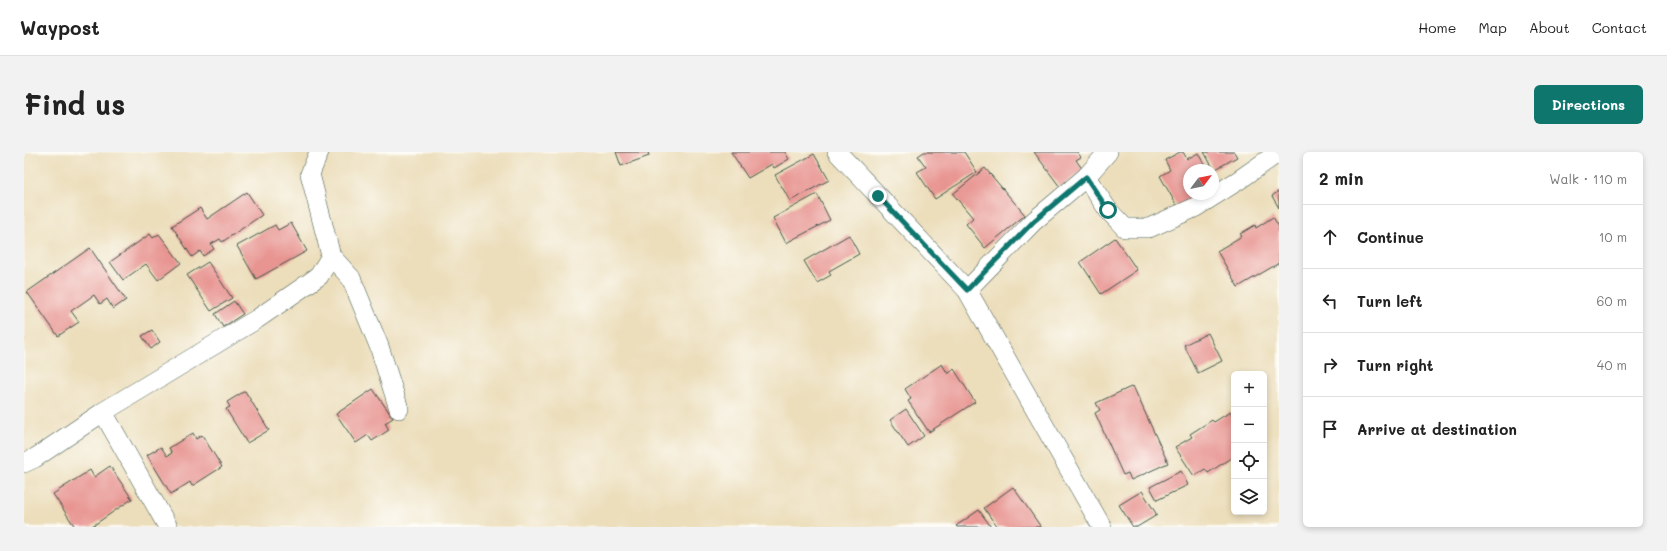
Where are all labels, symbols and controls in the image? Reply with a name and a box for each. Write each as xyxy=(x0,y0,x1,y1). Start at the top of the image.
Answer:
text: Waypost xyxy=(20,15,100,40)
text: Home xyxy=(1418,18,1456,37)
text: Map xyxy=(1478,18,1507,37)
text: About xyxy=(1529,18,1570,37)
text: Contact xyxy=(1592,18,1647,37)
button: Directions xyxy=(1534,85,1643,124)
text: Find us xyxy=(24,86,125,122)
north arrow xyxy=(1183,164,1219,200)
text: 2 min xyxy=(1319,167,1364,189)
text: Walk · 110 m xyxy=(1549,170,1627,187)
route end xyxy=(869,187,887,205)
route start xyxy=(1099,201,1117,219)
icon: ahead xyxy=(1319,226,1341,248)
text: Continue xyxy=(1357,227,1424,247)
text: 10 m xyxy=(1599,228,1627,245)
icon: left xyxy=(1319,290,1341,312)
text: Turn left xyxy=(1357,291,1422,311)
text: 60 m xyxy=(1597,292,1627,309)
icon: right xyxy=(1319,354,1341,376)
text: Turn right xyxy=(1357,355,1434,375)
text: 40 m xyxy=(1597,356,1627,373)
map controls xyxy=(1231,371,1267,515)
button: + xyxy=(1231,371,1267,407)
button: − xyxy=(1231,407,1267,443)
icon: arrive xyxy=(1319,418,1341,440)
text: Arrive at destination xyxy=(1357,419,1517,439)
button: locate xyxy=(1231,443,1267,479)
button: layers xyxy=(1231,479,1267,515)

